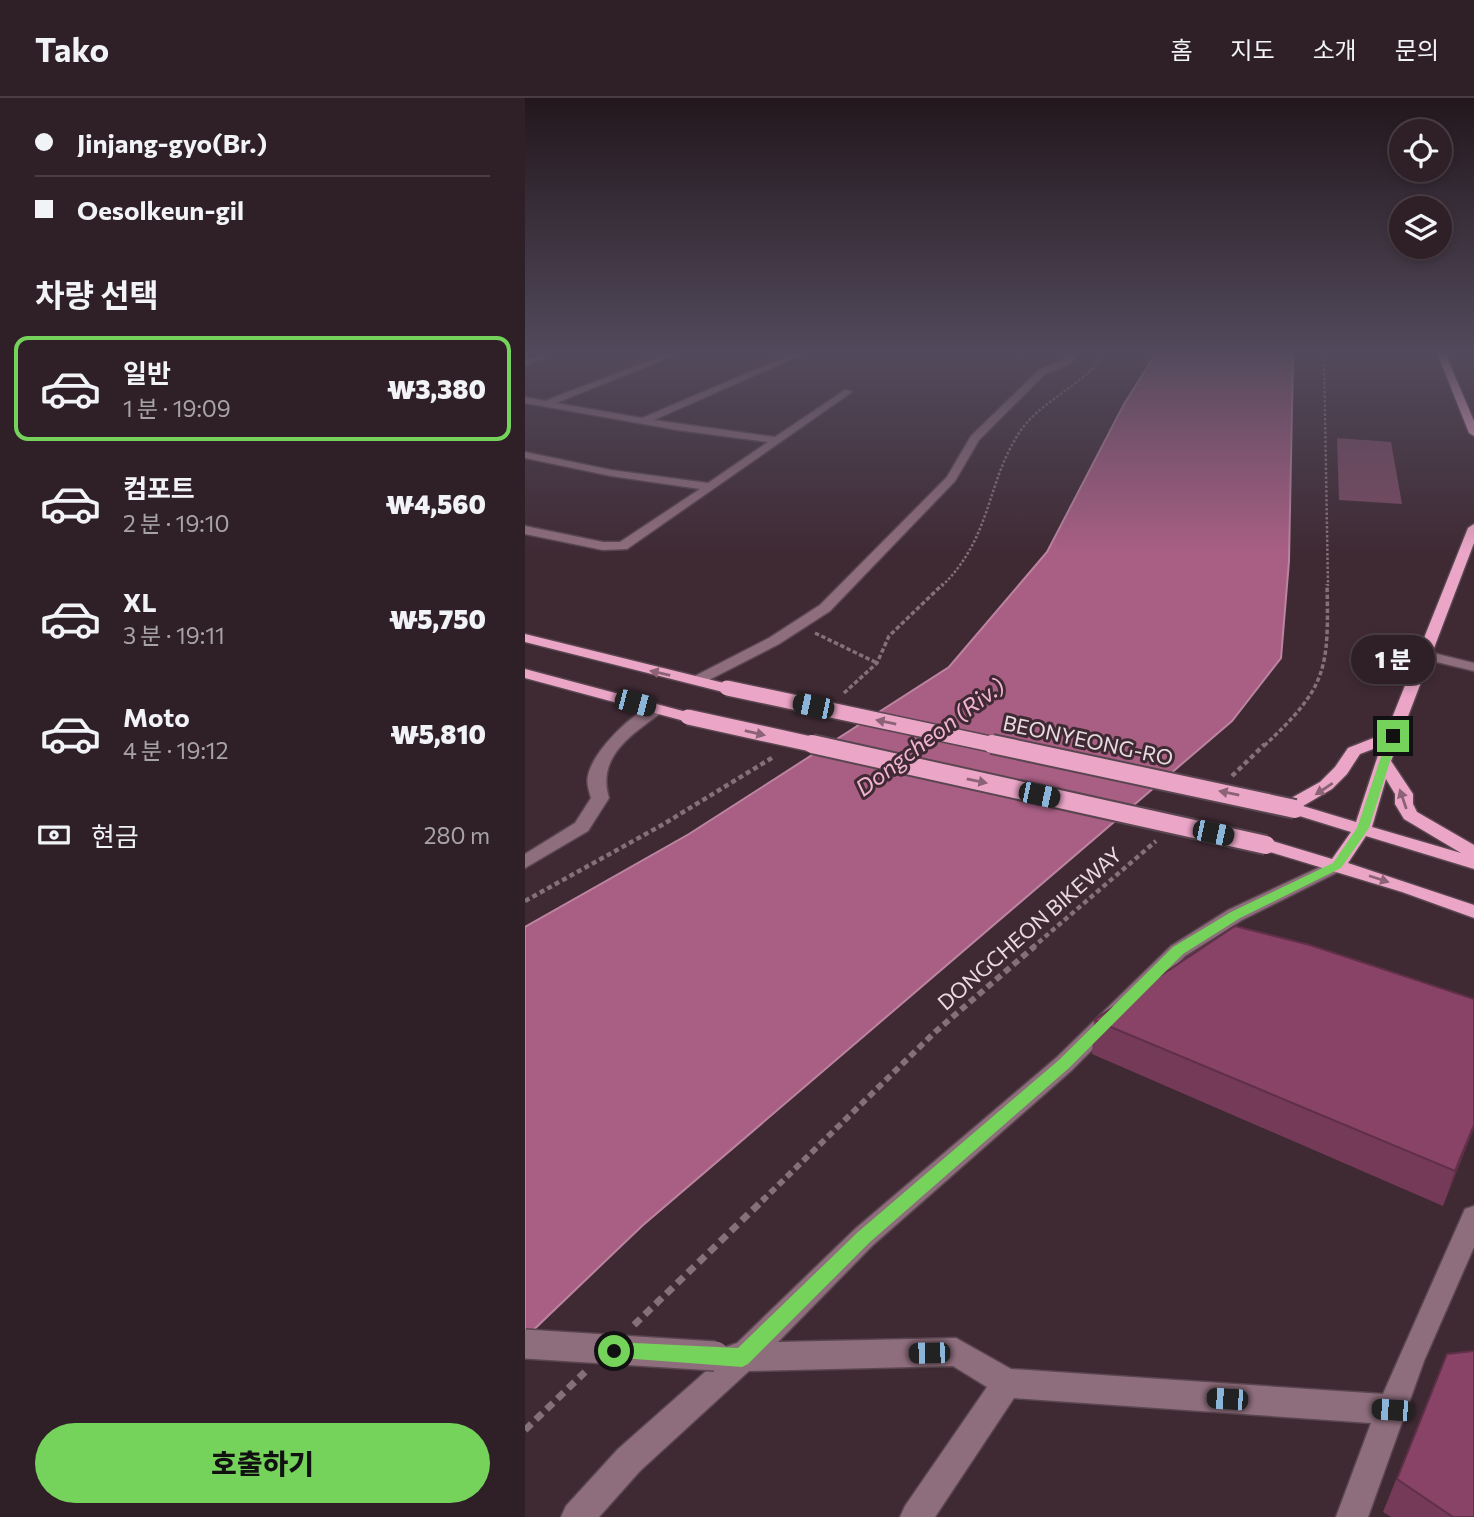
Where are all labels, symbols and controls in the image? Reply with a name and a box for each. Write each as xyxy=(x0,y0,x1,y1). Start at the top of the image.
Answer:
text: Tako xyxy=(35,28,109,69)
text: 홈 xyxy=(1170,35,1192,64)
text: 지도 xyxy=(1230,35,1275,64)
text: 소개 xyxy=(1313,35,1357,64)
text: 문의 xyxy=(1395,35,1439,64)
map controls xyxy=(1389,119,1452,259)
button: locate xyxy=(1389,119,1452,182)
text: Jinjang-gyo(Br.) xyxy=(77,127,267,158)
text: Oesolkeun-gil xyxy=(77,194,244,225)
button: layers xyxy=(1389,196,1452,259)
text: 차량 선택 xyxy=(35,274,159,314)
icon: car xyxy=(39,357,102,420)
text: 일반 xyxy=(123,357,171,388)
text: ₩3,380 xyxy=(387,373,486,404)
text: 1 분 · 19:09 xyxy=(123,394,231,422)
icon: car xyxy=(39,472,102,535)
text: 컴포트 xyxy=(123,472,195,503)
text: ₩4,560 xyxy=(386,488,486,519)
text: 2 분 · 19:10 xyxy=(123,509,230,537)
text: XL xyxy=(123,586,157,617)
icon: car xyxy=(39,587,102,650)
text: ₩5,750 xyxy=(389,603,486,634)
text: 3 분 · 19:11 xyxy=(123,621,225,649)
callout: 1 분 xyxy=(1351,634,1435,684)
text: 1 분 xyxy=(1375,645,1411,673)
one-way arrow xyxy=(649,667,671,678)
water label: Dongcheon (Riv.) xyxy=(849,671,1010,801)
car xyxy=(612,687,659,719)
car xyxy=(791,691,836,721)
text: Moto xyxy=(123,701,190,732)
icon: car xyxy=(39,702,102,765)
street label: BEONYEONG-RO xyxy=(1001,709,1176,770)
one-way arrow xyxy=(875,716,897,727)
text: ₩5,810 xyxy=(390,718,486,749)
route end xyxy=(1377,720,1409,752)
one-way arrow xyxy=(744,728,766,739)
text: 4 분 · 19:12 xyxy=(123,736,228,764)
one-way arrow xyxy=(966,776,988,787)
car xyxy=(1017,780,1062,810)
one-way arrow xyxy=(1314,782,1333,795)
one-way arrow xyxy=(1218,788,1240,799)
one-way arrow xyxy=(1397,788,1408,809)
icon: cash xyxy=(35,816,73,854)
car xyxy=(1191,818,1236,848)
text: 현금 xyxy=(91,820,139,851)
text: 280 m xyxy=(424,821,490,849)
street label: DONGCHEON BIKEWAY xyxy=(932,841,1126,1015)
one-way arrow xyxy=(1368,874,1389,884)
route start xyxy=(598,1335,630,1367)
car xyxy=(908,1342,951,1364)
car xyxy=(1206,1387,1249,1411)
car xyxy=(1371,1398,1414,1422)
button: 호출하기 xyxy=(35,1423,490,1503)

